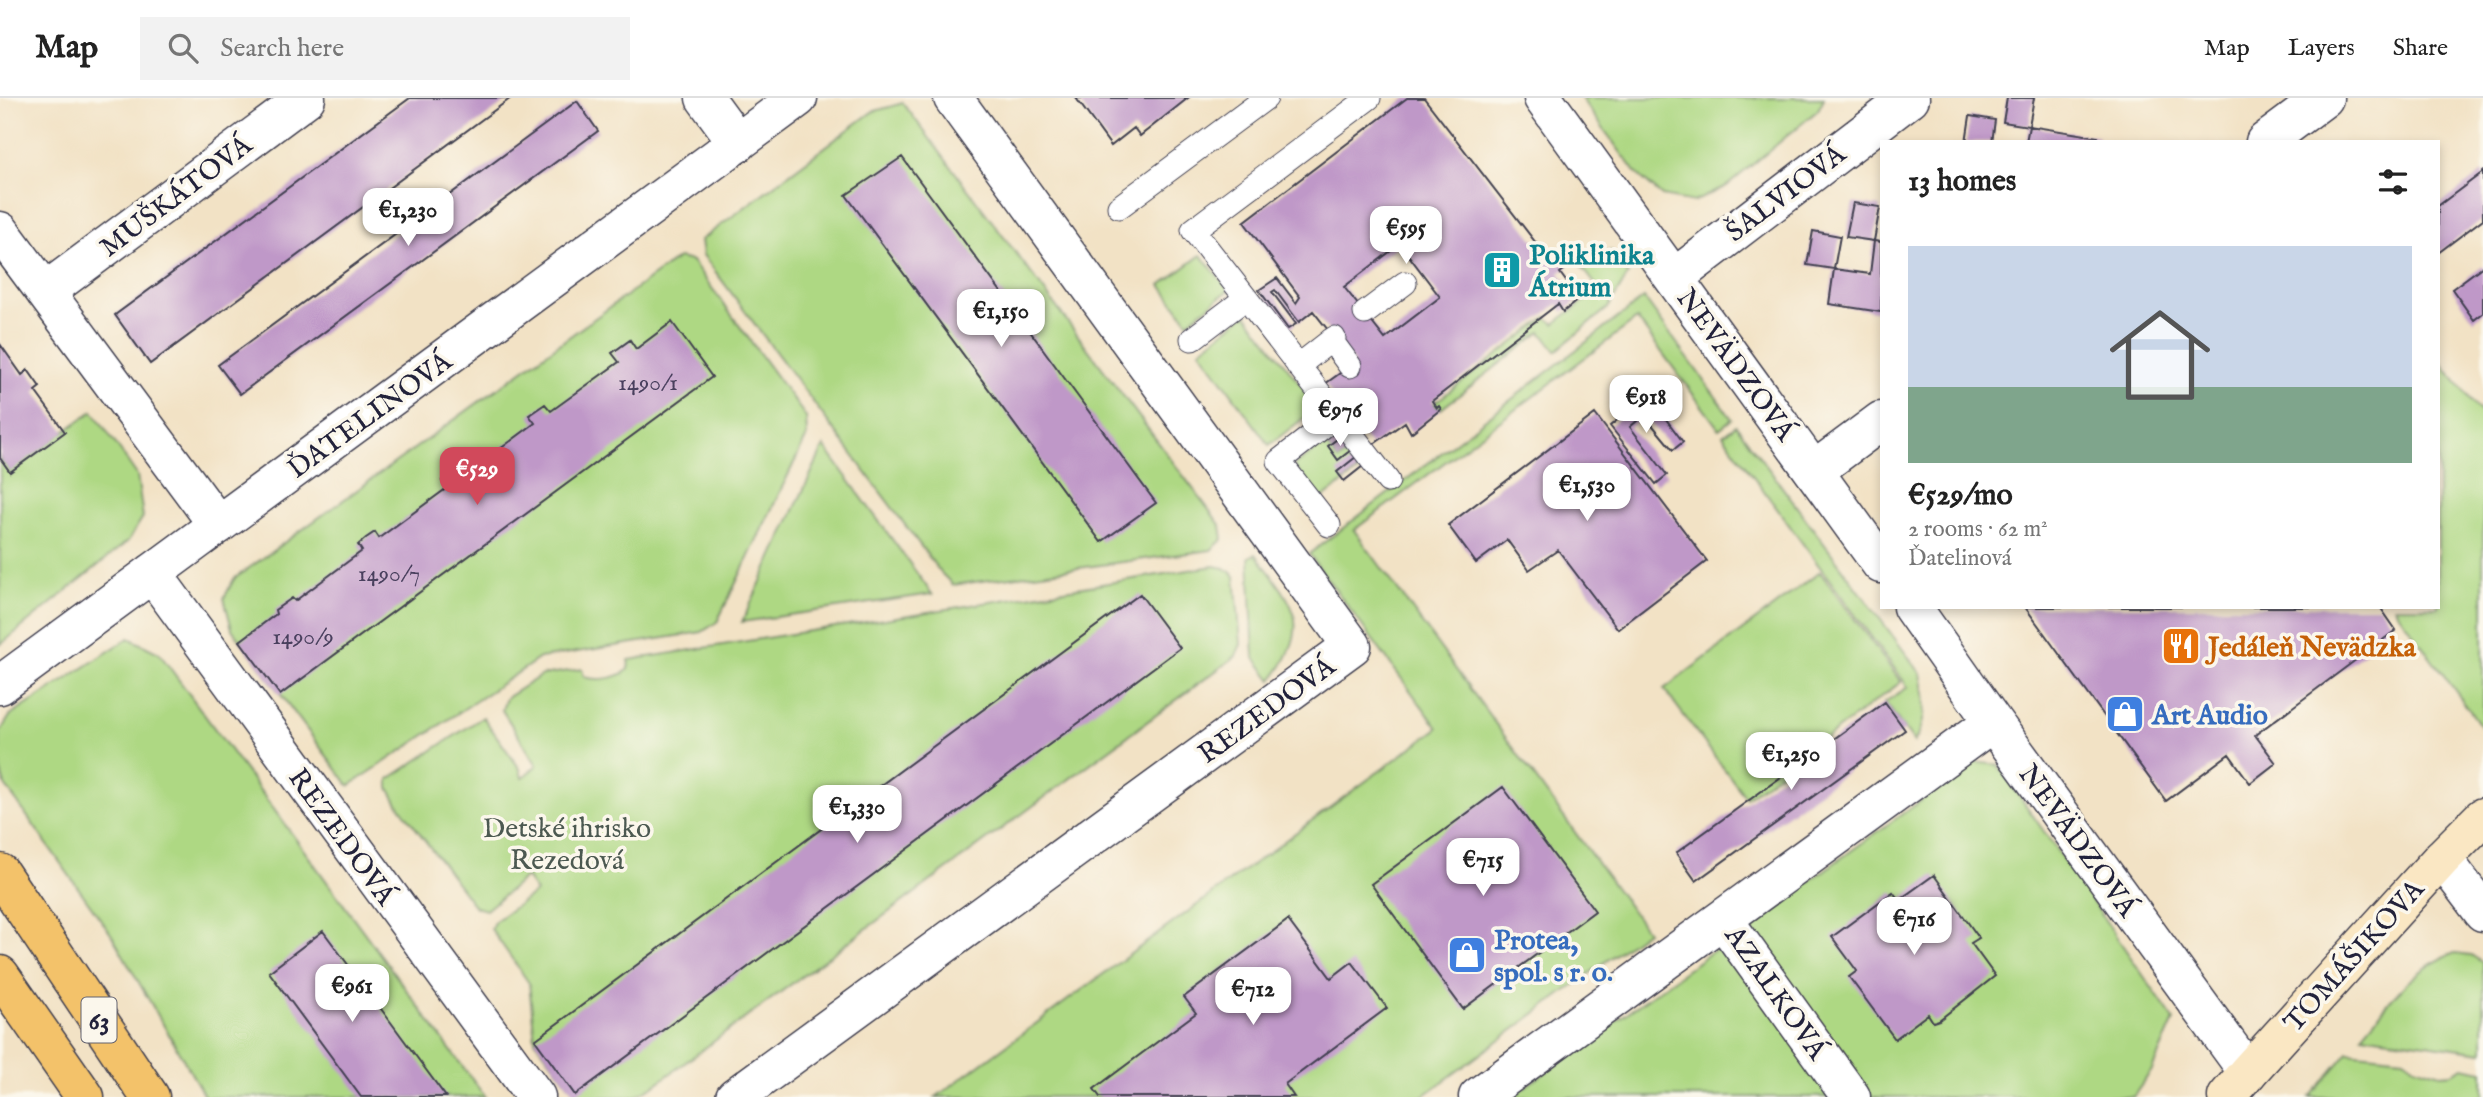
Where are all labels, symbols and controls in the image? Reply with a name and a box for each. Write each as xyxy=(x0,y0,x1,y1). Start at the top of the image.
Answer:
search box xyxy=(140,17,630,80)
text: Map xyxy=(35,27,98,69)
icon: search xyxy=(164,29,202,67)
text: Search here xyxy=(220,32,344,65)
text: Map xyxy=(2204,33,2250,64)
text: Layers xyxy=(2288,33,2355,64)
text: Share xyxy=(2393,33,2448,64)
street label: MUŠKÁTOVÁ xyxy=(93,127,260,266)
street label: ŠALVIOVÁ xyxy=(1719,136,1854,250)
text: 13 homes xyxy=(1908,163,2016,201)
icon: filters xyxy=(2374,163,2412,201)
pin: €1,230 xyxy=(351,188,465,248)
text: €1,230 xyxy=(379,196,437,225)
pin: €595 xyxy=(1365,206,1447,266)
text: €595 xyxy=(1386,214,1426,243)
place label: Poliklinika Átrium xyxy=(1528,239,1655,306)
building icon: Poliklinika Átrium xyxy=(1481,249,1523,291)
street label: NEVÄDZOVÁ xyxy=(1668,282,1804,450)
pin: €1,150 xyxy=(944,289,1058,349)
icon: home xyxy=(2097,292,2223,418)
text: €1,150 xyxy=(973,297,1029,326)
street label: ĎATELINOVÁ xyxy=(281,343,460,487)
house number: 1490/1 xyxy=(618,368,678,399)
pin: €918 xyxy=(1605,376,1687,435)
text: €918 xyxy=(1625,383,1667,412)
pin: €976 xyxy=(1299,388,1381,448)
text: €976 xyxy=(1318,396,1362,425)
pin: €529 xyxy=(436,448,518,507)
text: €529 xyxy=(456,455,498,484)
pin: €1,530 xyxy=(1530,464,1644,523)
text: €1,530 xyxy=(1559,471,1615,500)
text: €529/mo xyxy=(1908,477,2013,515)
text: 2 rooms · 62 m² xyxy=(1908,515,2048,544)
text: Ďatelinová xyxy=(1908,544,2012,573)
house number: 1490/7 xyxy=(358,559,420,590)
house number: 1490/9 xyxy=(272,622,334,653)
restaurant icon: Jedáleň Nevädzka xyxy=(2160,625,2202,667)
place label: Jedáleň Nevädzka xyxy=(2204,631,2417,666)
street label: REZEDOVÁ xyxy=(1192,648,1344,772)
shop icon: Art Audio xyxy=(2104,693,2146,735)
place label: Art Audio xyxy=(2151,699,2268,734)
pin: €1,250 xyxy=(1734,732,1848,792)
text: €1,250 xyxy=(1762,740,1820,769)
street label: NEVÄDZOVÁ xyxy=(2010,758,2146,926)
street label: REZEDOVÁ xyxy=(280,762,404,914)
pin: €1,330 xyxy=(800,786,914,845)
text: €1,330 xyxy=(829,793,885,822)
park label: Detské ihrisko Rezedová xyxy=(483,812,651,879)
pin: €715 xyxy=(1442,838,1524,898)
text: €715 xyxy=(1462,846,1504,875)
street label: TOMÁŠIKOVA xyxy=(2276,872,2433,1040)
pin: €716 xyxy=(1873,898,1955,957)
text: €716 xyxy=(1893,905,1935,934)
street label: AZALKOVÁ xyxy=(1715,918,1835,1068)
place label: Protea, spol. s r. o. xyxy=(1494,924,1613,991)
shop icon: Protea, spol. s r. o. xyxy=(1446,934,1488,976)
pin: €961 xyxy=(311,964,393,1024)
pin: €712 xyxy=(1212,968,1294,1027)
text: €961 xyxy=(331,972,373,1001)
text: €712 xyxy=(1231,975,1275,1004)
road number: 63 xyxy=(82,998,116,1043)

